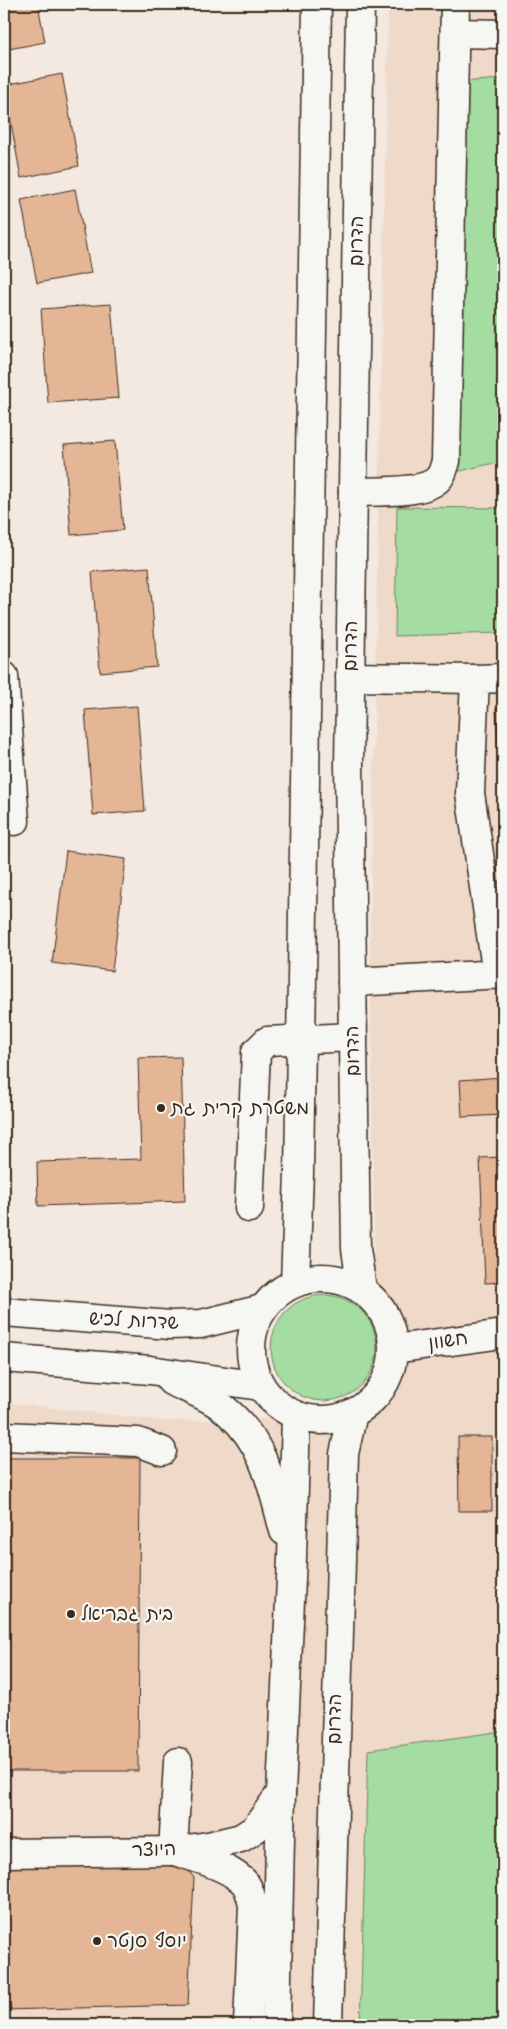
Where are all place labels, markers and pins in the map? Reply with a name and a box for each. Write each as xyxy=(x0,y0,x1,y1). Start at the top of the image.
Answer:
place label: משטרת קרית גת xyxy=(170,1095,309,1122)
marker: משטרת קרית גת xyxy=(155,1102,167,1114)
place label: בית גבריאל xyxy=(81,1601,173,1628)
marker: בית גבריאל xyxy=(65,1608,77,1620)
place label: יוסף סנטר xyxy=(107,1928,187,1955)
marker: יוסף סנטר xyxy=(91,1935,103,1947)

